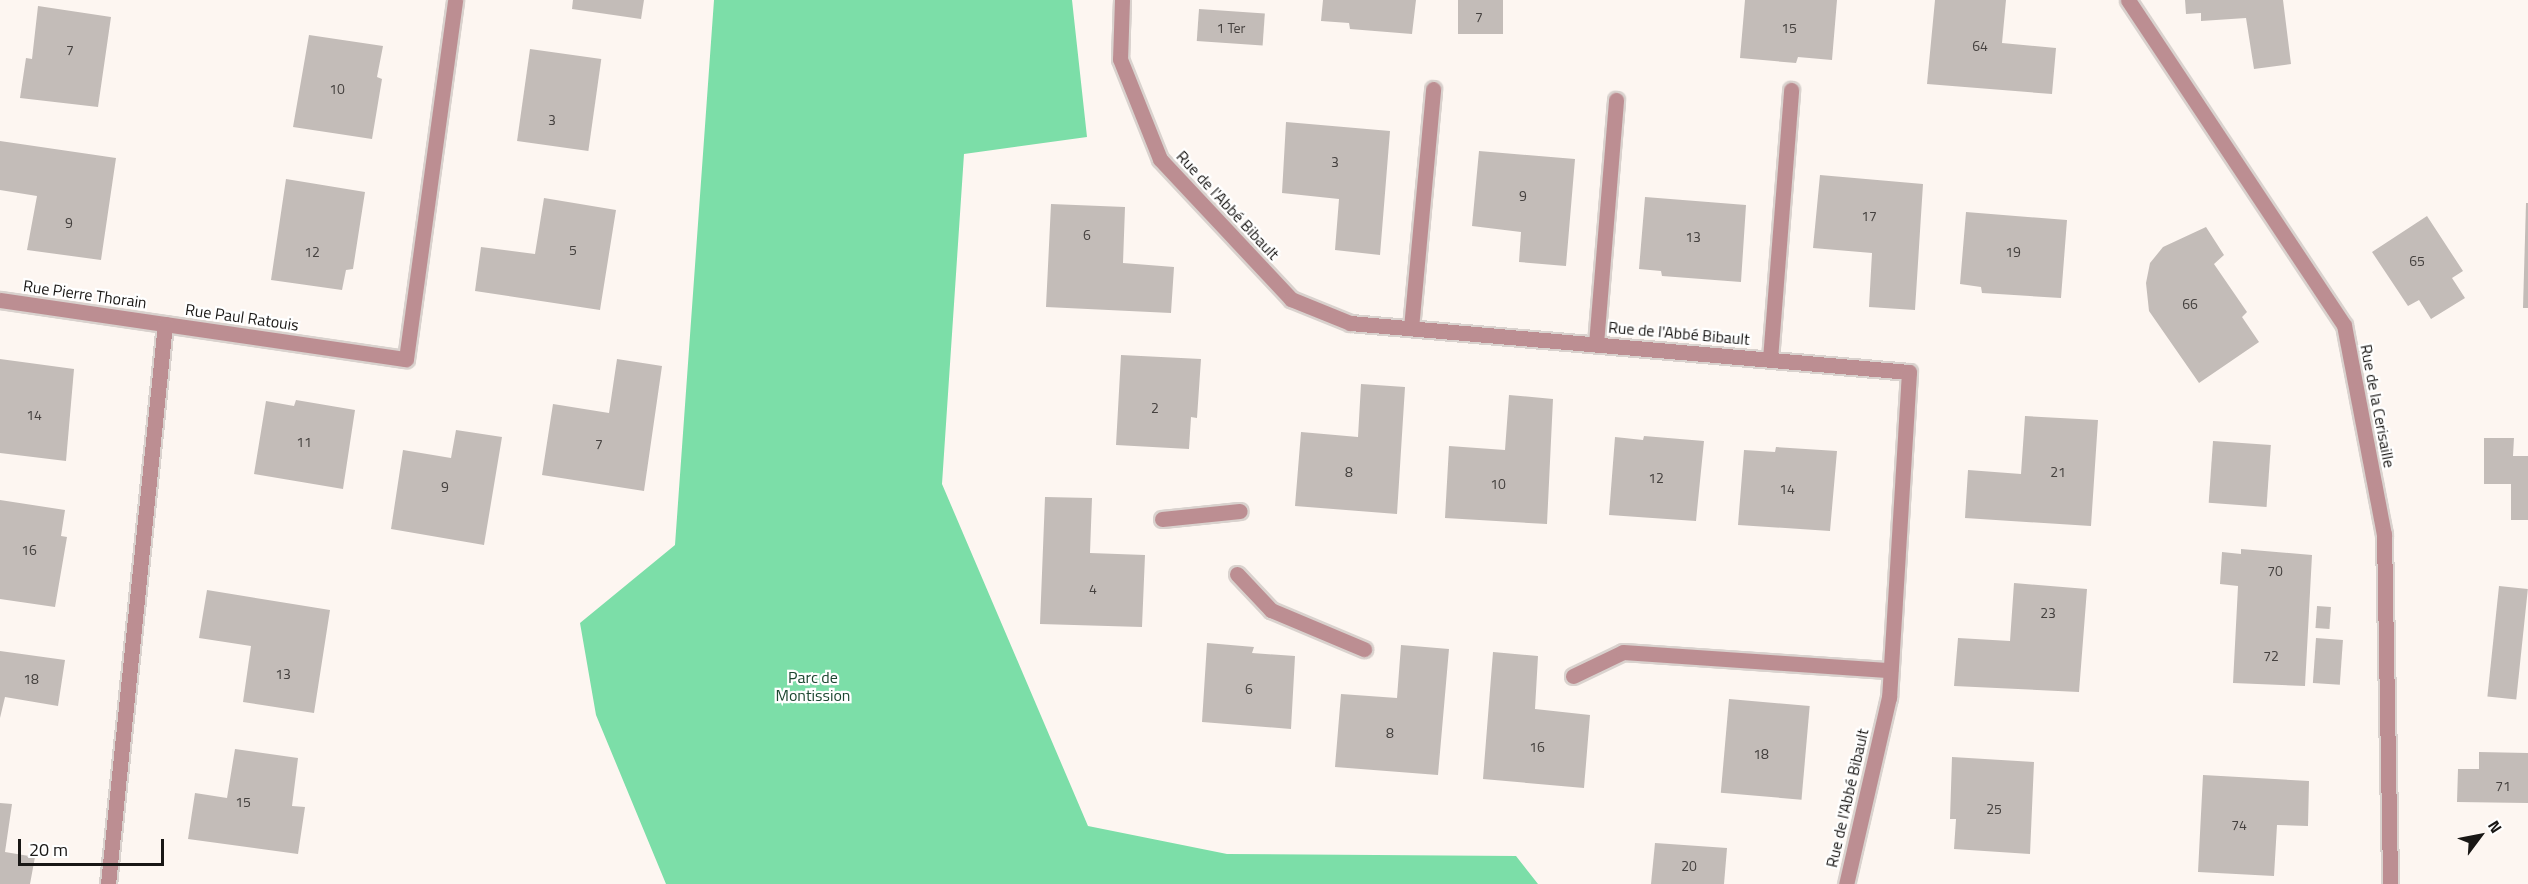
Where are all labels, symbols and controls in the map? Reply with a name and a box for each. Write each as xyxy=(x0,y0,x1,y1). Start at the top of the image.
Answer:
house number: 7 xyxy=(1475,9,1483,25)
house number: 1 Ter xyxy=(1217,20,1245,36)
house number: 15 xyxy=(1781,20,1797,36)
house number: 64 xyxy=(1972,38,1988,54)
house number: 7 xyxy=(66,42,74,58)
house number: 10 xyxy=(329,81,345,97)
house number: 3 xyxy=(548,112,556,128)
street label: Rue de l'Abbé Bibault xyxy=(1173,147,1283,263)
house number: 3 xyxy=(1331,154,1339,170)
house number: 9 xyxy=(1519,188,1527,204)
house number: 17 xyxy=(1861,208,1877,224)
house number: 9 xyxy=(65,215,73,231)
house number: 6 xyxy=(1083,227,1091,243)
house number: 13 xyxy=(1685,229,1701,245)
house number: 5 xyxy=(569,242,577,258)
house number: 12 xyxy=(304,244,320,260)
house number: 19 xyxy=(2005,244,2021,260)
house number: 65 xyxy=(2409,253,2425,269)
street label: Rue Pierre Thorain xyxy=(22,276,148,312)
house number: 66 xyxy=(2182,296,2198,312)
street label: Rue Paul Ratouis xyxy=(184,300,300,334)
street label: Rue de l'Abbé Bibault xyxy=(1607,317,1751,349)
street label: Rue de la Cerisaille xyxy=(2357,343,2399,469)
house number: 2 xyxy=(1151,400,1159,416)
house number: 14 xyxy=(26,407,42,423)
house number: 11 xyxy=(296,434,312,450)
house number: 7 xyxy=(595,436,603,452)
house number: 8 xyxy=(1345,464,1353,480)
house number: 21 xyxy=(2050,464,2066,480)
house number: 12 xyxy=(1648,470,1664,486)
house number: 10 xyxy=(1490,476,1506,492)
house number: 9 xyxy=(441,479,449,495)
house number: 14 xyxy=(1779,481,1795,497)
house number: 16 xyxy=(21,542,37,558)
house number: 70 xyxy=(2267,563,2283,579)
house number: 4 xyxy=(1089,581,1097,597)
house number: 23 xyxy=(2040,605,2056,621)
house number: 72 xyxy=(2263,648,2279,664)
house number: 13 xyxy=(275,666,291,682)
park label: Parc de Montission xyxy=(776,667,850,705)
house number: 18 xyxy=(23,671,39,687)
house number: 6 xyxy=(1245,681,1253,697)
house number: 8 xyxy=(1386,725,1394,741)
street label: Rue de l'Abbé Bibault xyxy=(1822,727,1872,869)
house number: 16 xyxy=(1529,739,1545,755)
house number: 18 xyxy=(1753,746,1769,762)
house number: 71 xyxy=(2495,778,2511,794)
house number: 15 xyxy=(235,794,251,810)
house number: 25 xyxy=(1986,801,2002,817)
north arrow xyxy=(2450,806,2510,866)
text: N xyxy=(2482,815,2508,838)
house number: 74 xyxy=(2231,817,2247,833)
scale bar xyxy=(21,827,166,865)
text: 20 m xyxy=(29,836,68,863)
house number: 20 xyxy=(1681,858,1697,874)

